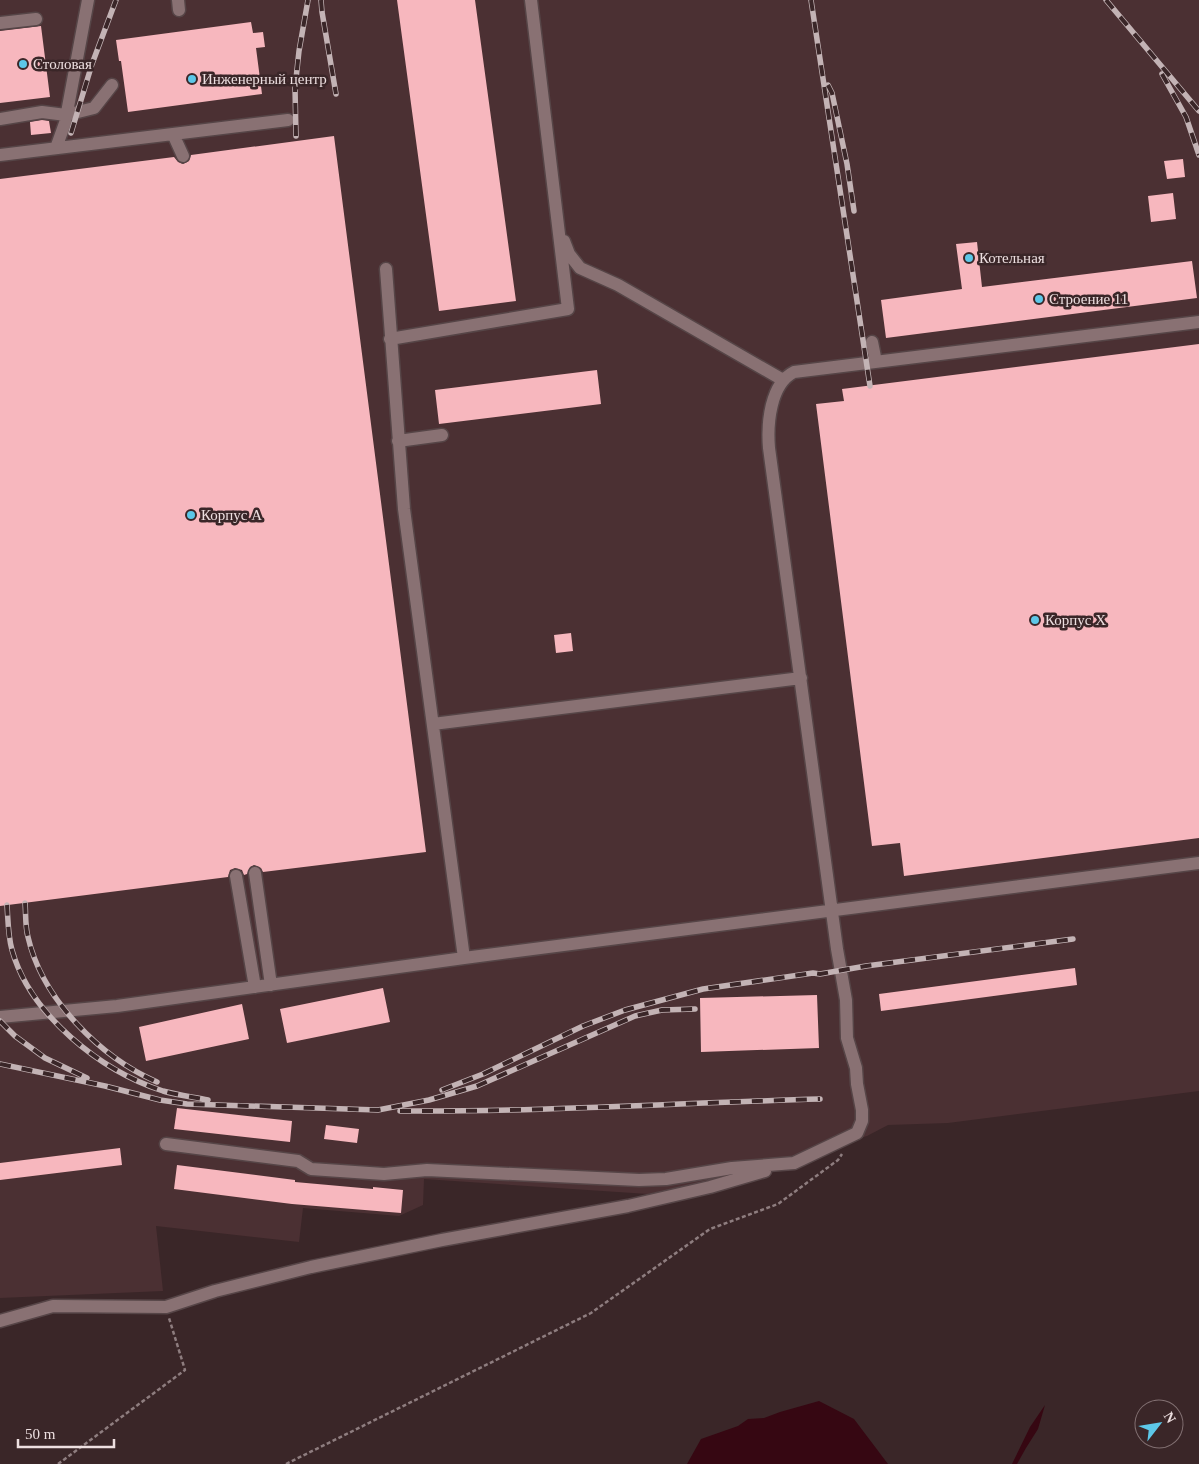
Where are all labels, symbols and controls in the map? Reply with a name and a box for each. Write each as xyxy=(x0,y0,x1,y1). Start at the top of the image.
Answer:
place label: Столовая xyxy=(33,56,92,72)
marker: Столовая xyxy=(17,58,29,70)
place label: Инженерный центр xyxy=(202,71,327,87)
marker: Инженерный центр xyxy=(186,73,198,85)
place label: Котельная xyxy=(979,250,1045,266)
marker: Котельная xyxy=(963,252,975,264)
place label: Строение 11 xyxy=(1049,291,1128,307)
marker: Строение 11 xyxy=(1033,293,1045,305)
place label: Корпус А xyxy=(201,507,262,523)
marker: Корпус А xyxy=(185,509,197,521)
place label: Корпус Х xyxy=(1045,612,1106,628)
marker: Корпус Х xyxy=(1029,614,1041,626)
north arrow xyxy=(1134,1399,1184,1449)
text: N xyxy=(1161,1409,1179,1426)
scale bar xyxy=(18,1416,114,1448)
text: 50 m xyxy=(25,1426,56,1442)

